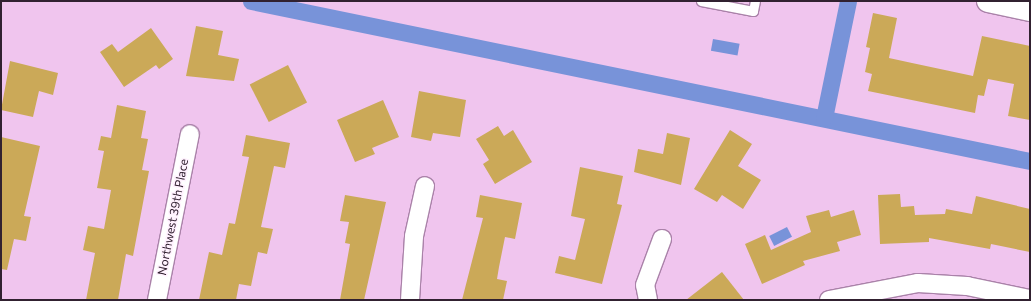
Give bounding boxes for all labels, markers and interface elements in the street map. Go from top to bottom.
street label: Northwest 39th Place [155,158,191,276]

